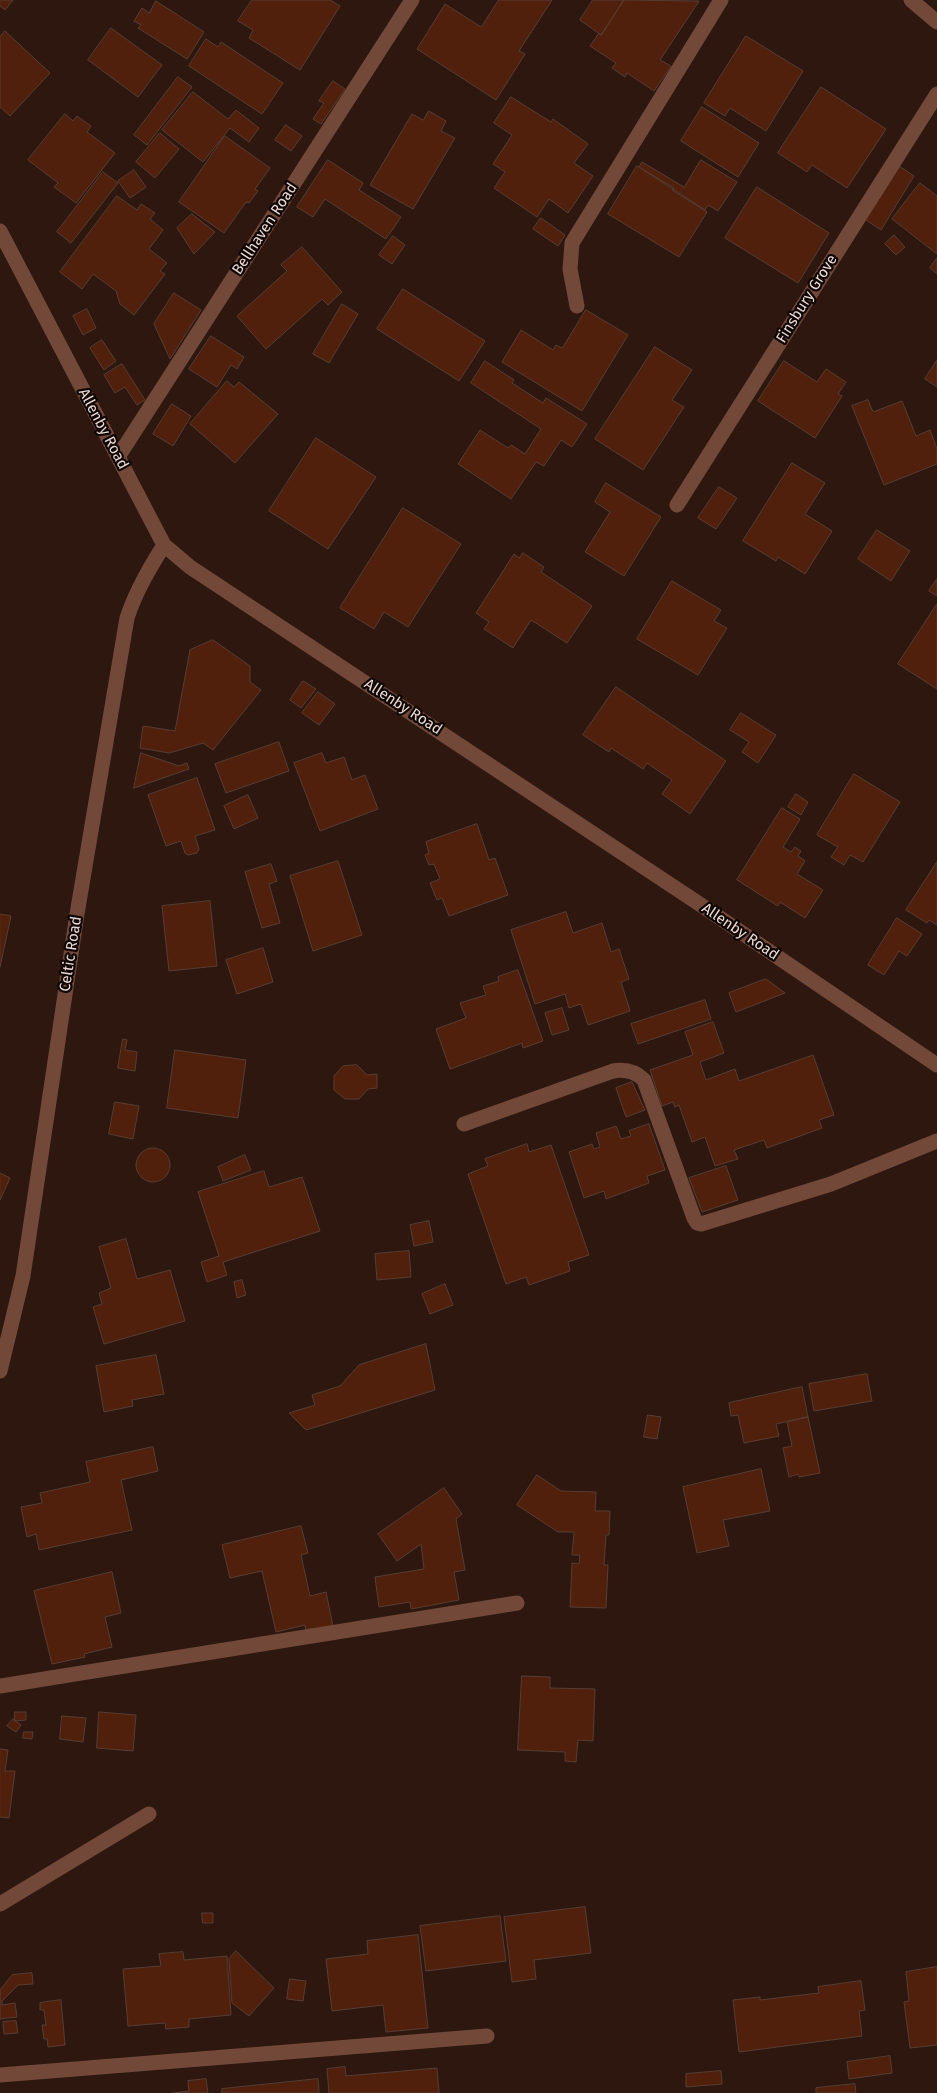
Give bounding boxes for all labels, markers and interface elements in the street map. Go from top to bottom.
street label: Bellhaven Road [229,180,301,278]
street label: Finsbury Grove [773,252,841,346]
street label: Allenby Road [74,385,132,473]
street label: Allenby Road [361,675,445,739]
street label: Allenby Road [698,900,782,964]
street label: Celtic Road [56,915,86,993]

